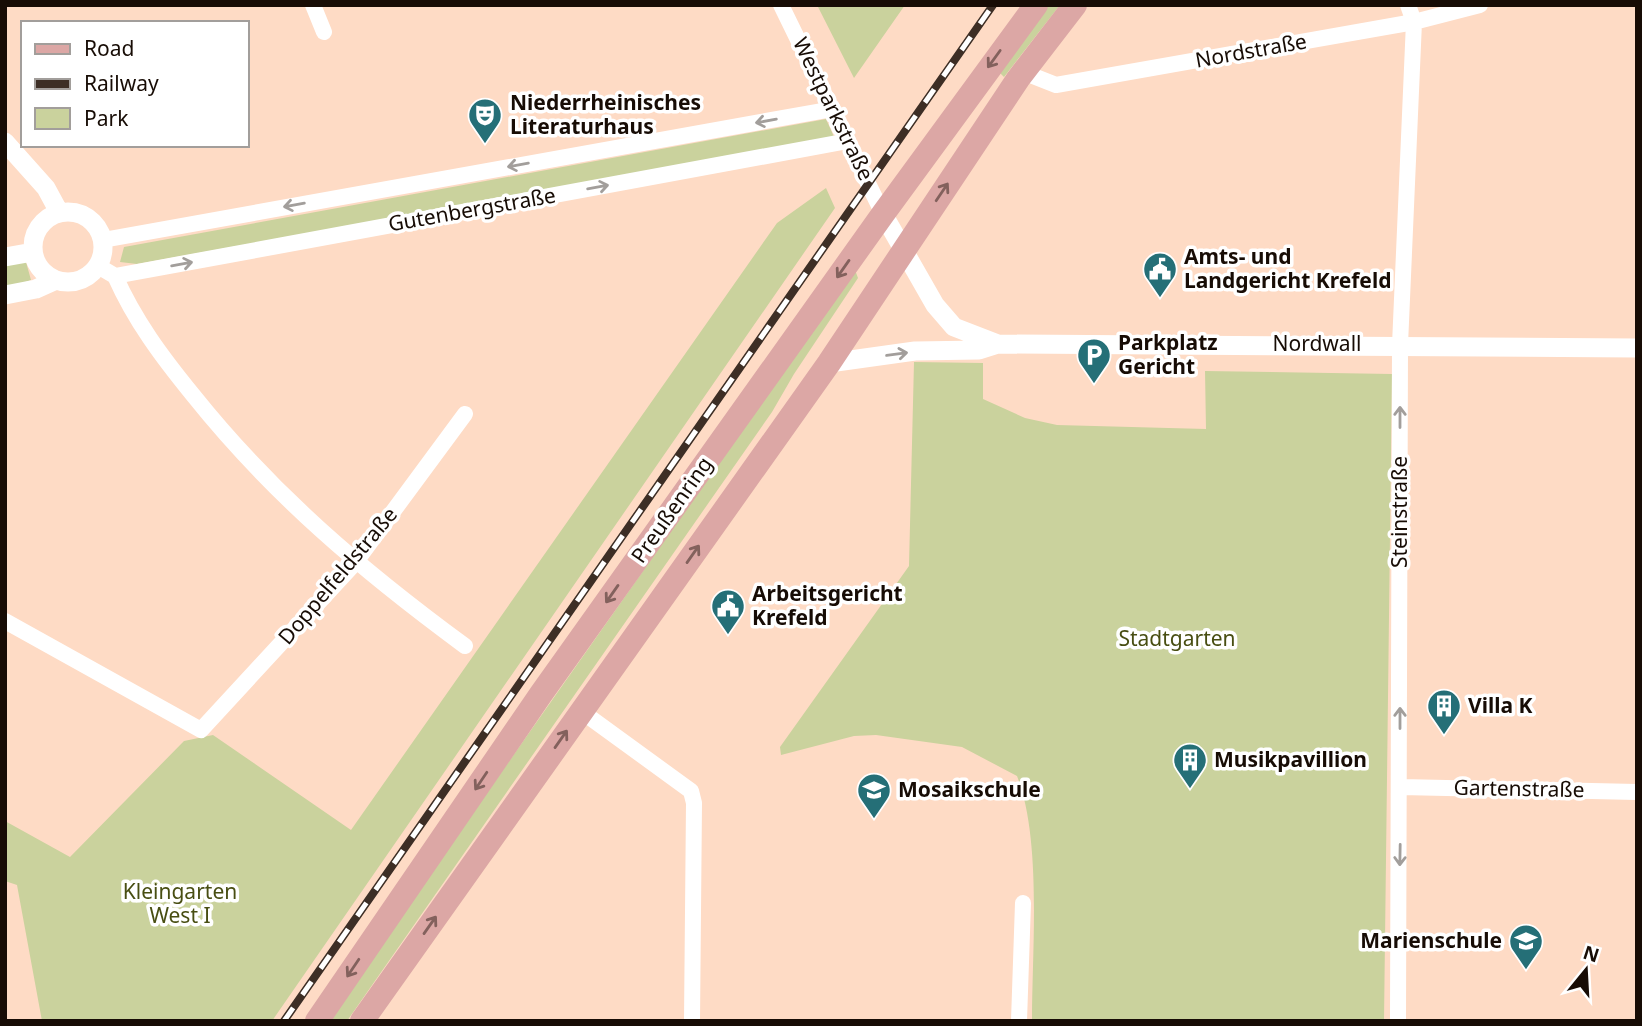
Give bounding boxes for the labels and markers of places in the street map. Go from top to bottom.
place label: Niederrheinisches Literaturhaus [510,88,701,140]
theatre icon: Niederrheinisches Literaturhaus [466,96,504,145]
place label: Amts- und Landgericht Krefeld [1184,242,1391,294]
public building icon: Amts- und Landgericht Krefeld [1141,250,1179,299]
place label: Parkplatz Gericht [1118,328,1218,380]
parking icon: Parkplatz Gericht [1075,336,1113,385]
place label: Arbeitsgericht Krefeld [752,579,903,631]
public building icon: Arbeitsgericht Krefeld [709,587,747,636]
building icon: Villa K [1425,687,1463,736]
place label: Villa K [1468,691,1532,719]
building icon: Musikpavillion [1171,741,1209,790]
place label: Musikpavillion [1214,745,1367,773]
school or university icon: Mosaikschule [855,771,893,820]
place label: Mosaikschule [898,775,1041,803]
school or university icon: Marienschule [1507,922,1545,971]
place label: Marienschule [1360,926,1502,954]

